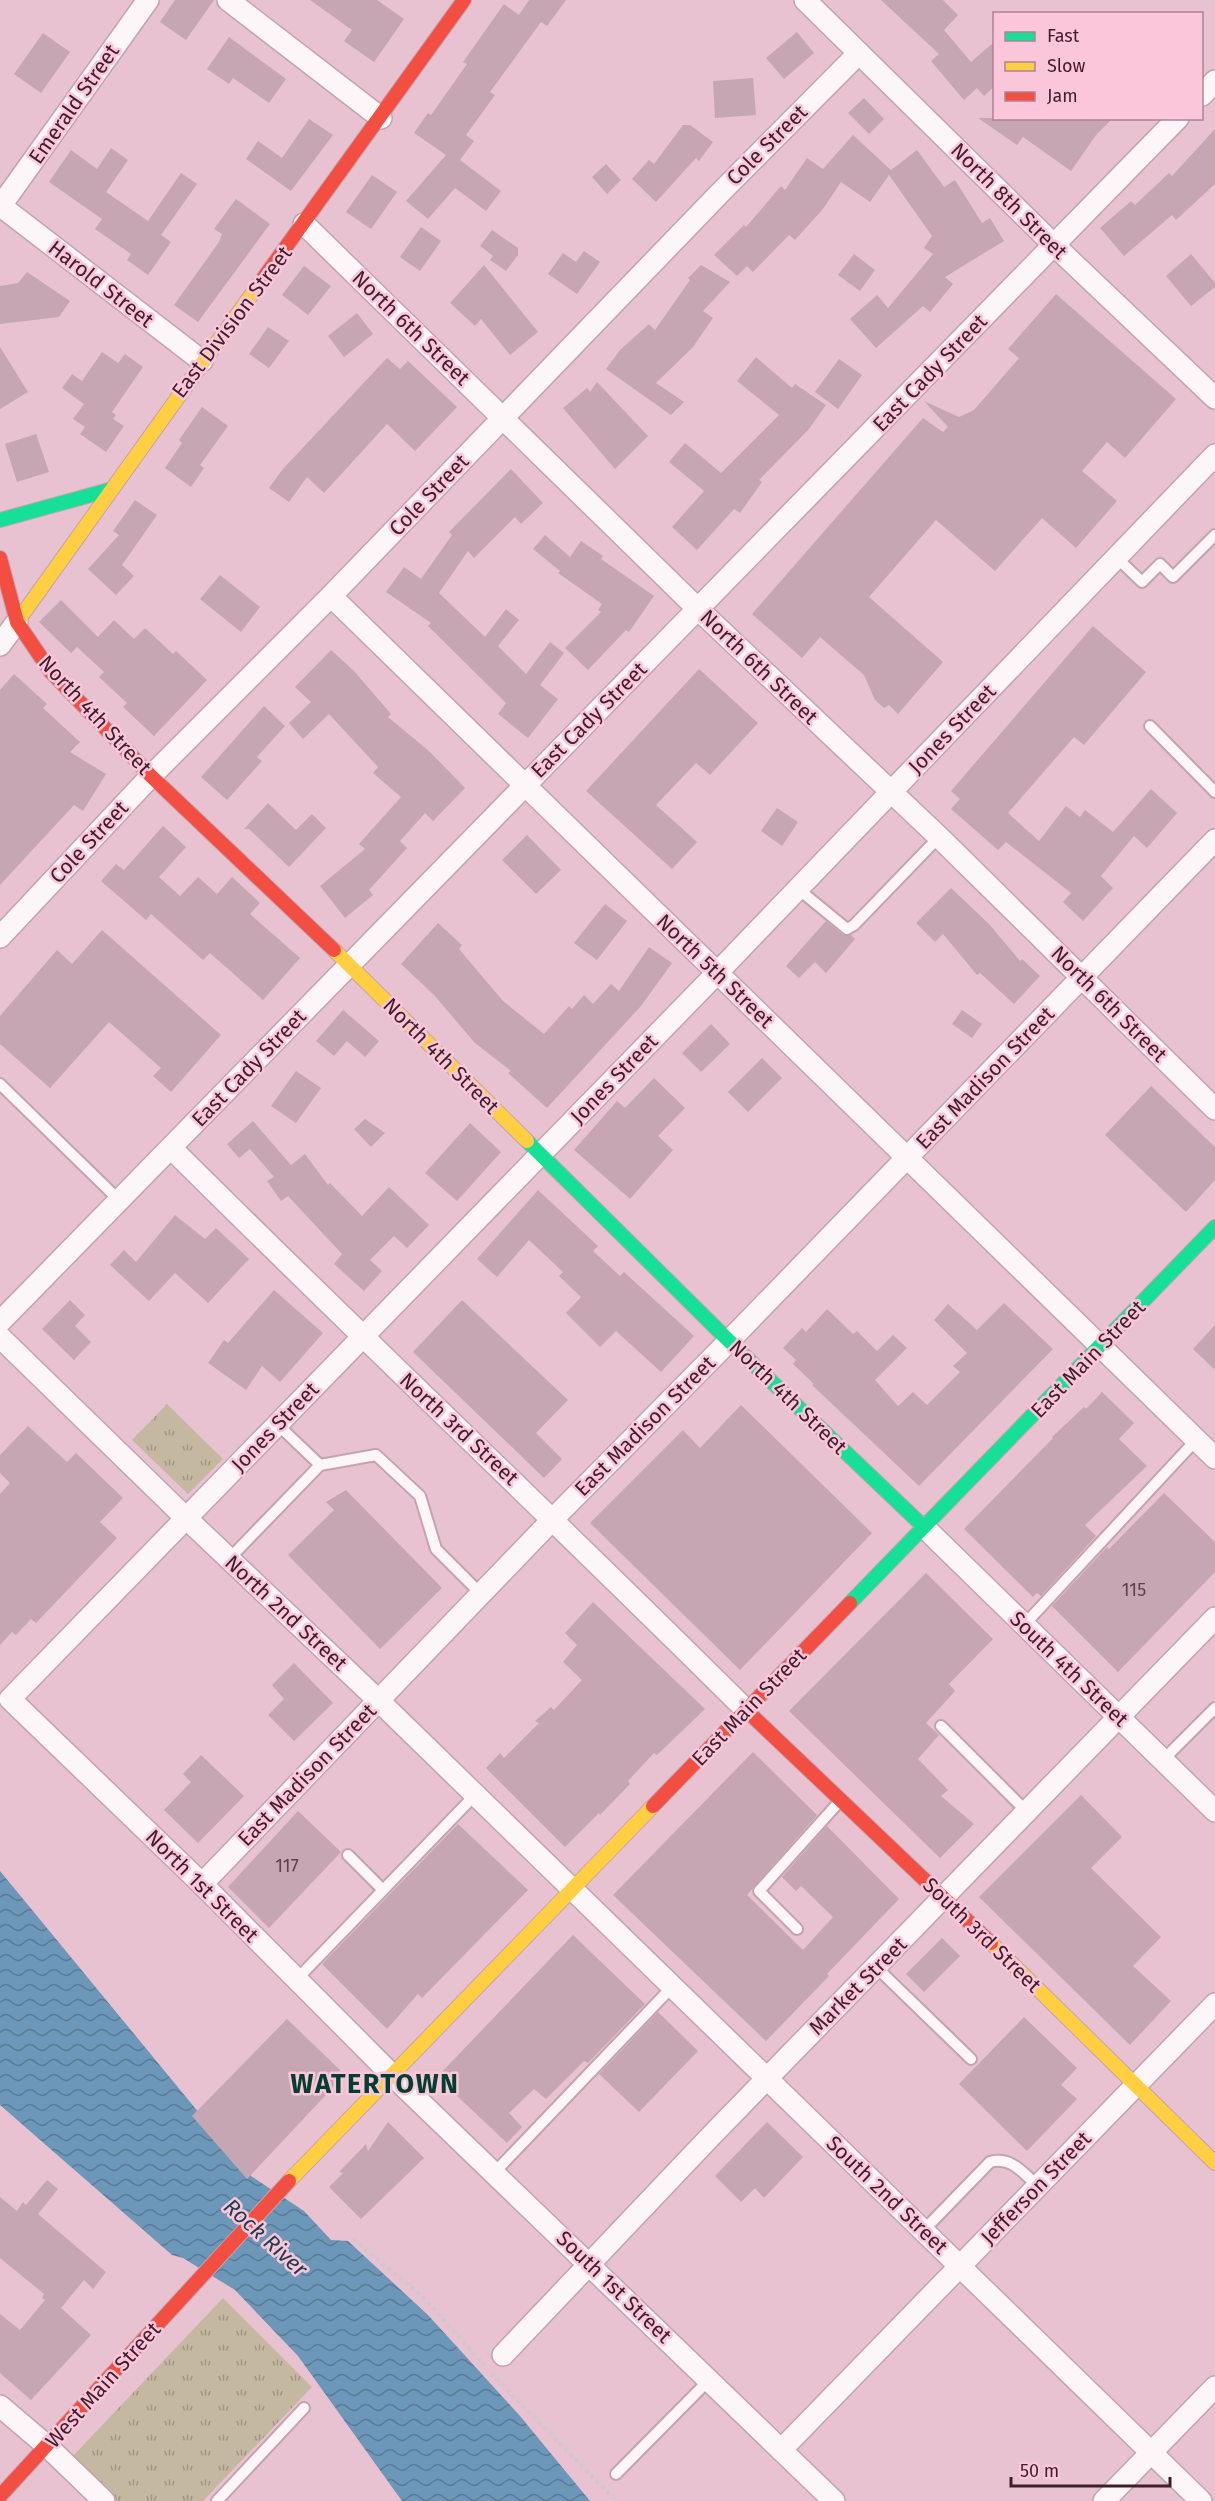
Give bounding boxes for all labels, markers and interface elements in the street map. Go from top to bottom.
legend [993,12,1203,120]
text: Fast [1047,25,1080,47]
street label: Emerald Street [23,39,125,169]
text: Slow [1047,55,1086,77]
text: Jam [1047,85,1078,107]
street label: Cole Street [721,99,813,191]
street label: North 8th Street [945,137,1073,265]
street label: Harold Street [43,235,159,333]
street label: East Division Street [166,240,298,403]
street label: North 6th Street [347,265,476,391]
street label: East Cady Street [867,308,993,437]
street label: Cole Street [384,448,475,541]
street label: North 6th Street [695,604,824,730]
street label: North 4th Street [33,650,157,780]
street label: East Cady Street [526,656,653,783]
street label: Jones Street [903,678,1002,779]
street label: Cole Street [44,795,134,889]
street label: North 5th Street [651,909,779,1034]
street label: North 6th Street [1045,940,1173,1068]
street label: North 4th Street [377,992,505,1120]
street label: East Madison Street [910,1001,1060,1155]
street label: East Cady Street [186,1003,312,1132]
street label: Jones Street [565,1028,664,1129]
street label: East Main Street [1025,1294,1151,1423]
street label: North 4th Street [724,1334,853,1460]
street label: East Madison Street [569,1350,721,1502]
street label: North 3rd Street [394,1367,524,1491]
street label: Jones Street [226,1376,325,1477]
street label: North 2nd Street [219,1550,353,1677]
house number: 115 [1122,1579,1146,1601]
street label: South 4th Street [1004,1606,1134,1732]
street label: East Main Street [686,1642,812,1771]
street label: East Madison Street [232,1698,382,1852]
street label: North 1st Street [140,1824,264,1948]
house number: 117 [275,1855,299,1877]
street label: South 3rd Street [917,1872,1047,1998]
street label: Market Street [804,1931,913,2040]
district label: WATERTOWN [291,2068,459,2100]
street label: Jefferson Street [975,2125,1097,2250]
street label: South 2nd Street [821,2130,954,2260]
water label: Rock River [218,2193,314,2282]
street label: South 1st Street [551,2225,677,2349]
street label: West Main Street [40,2317,166,2453]
scale bar [1011,2450,1170,2488]
text: 50 m [1020,2460,1059,2482]

